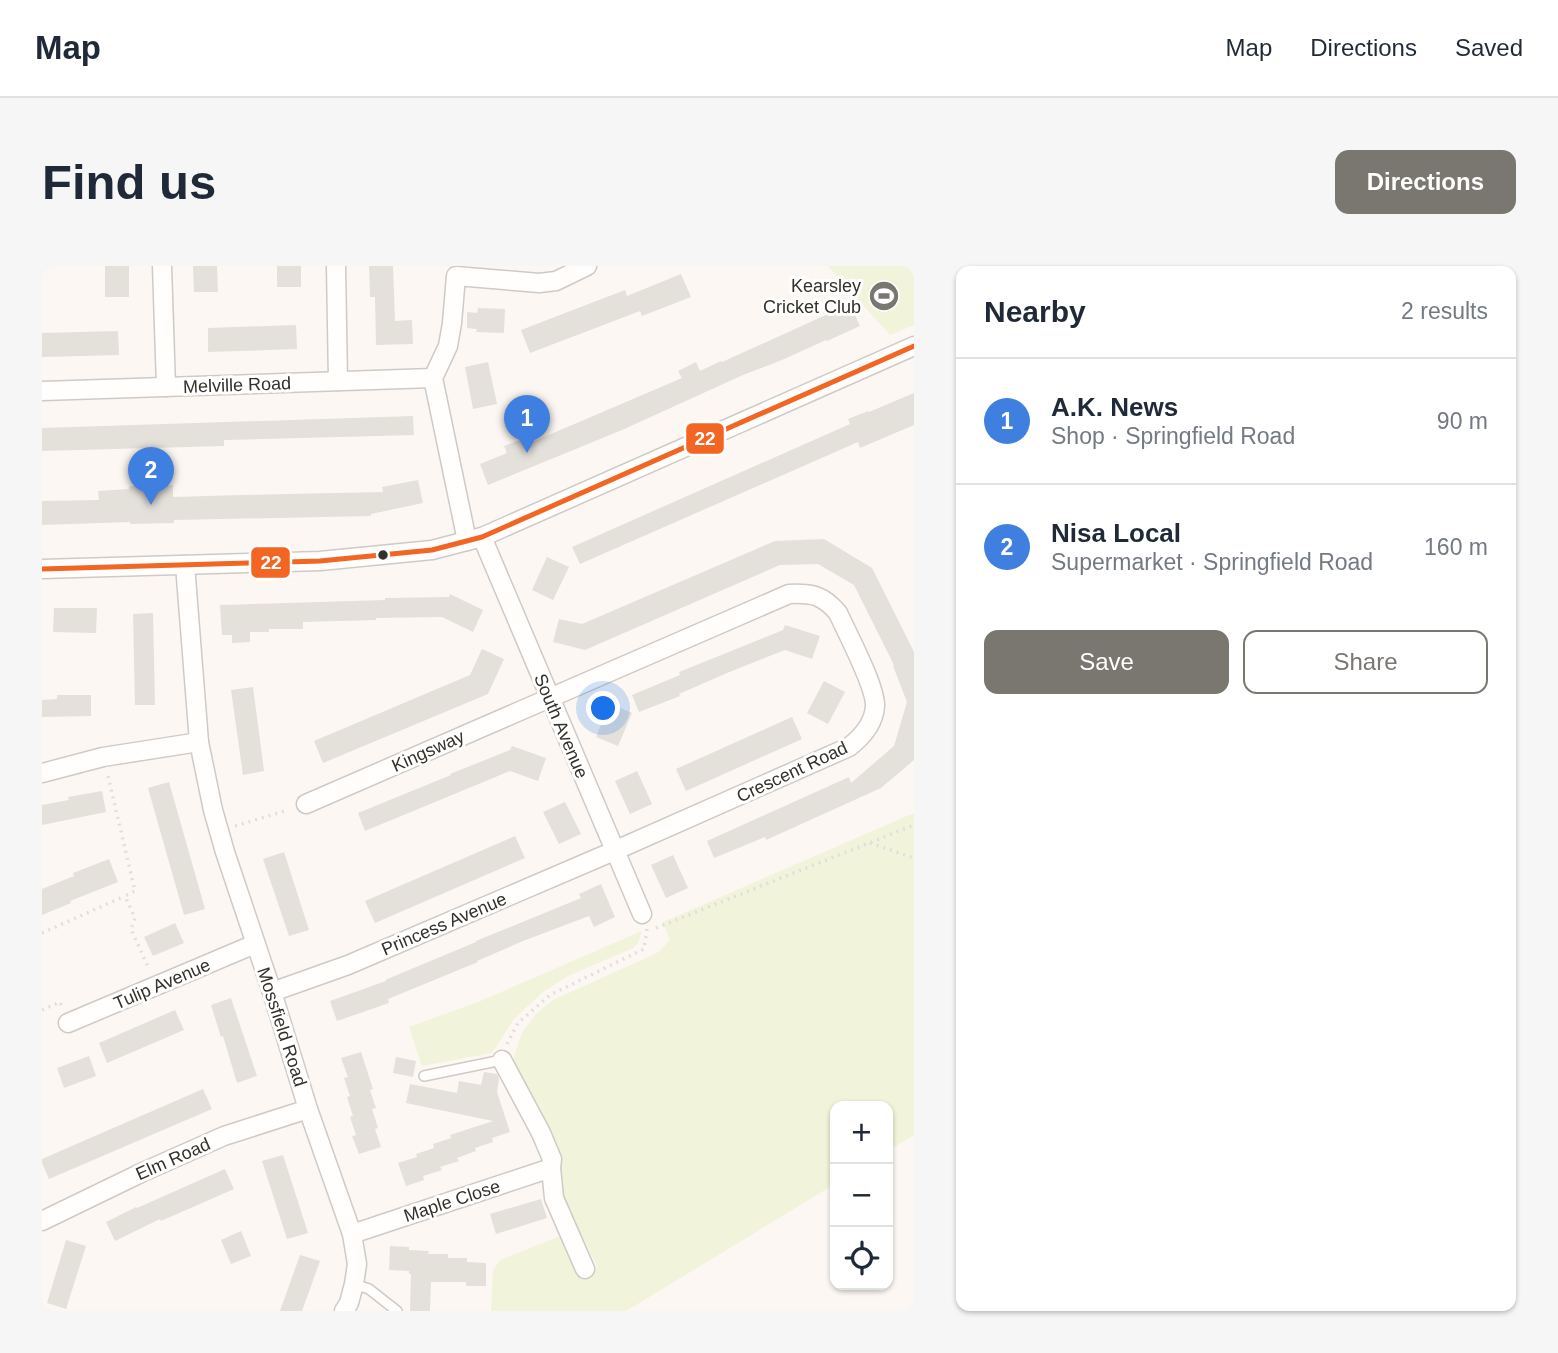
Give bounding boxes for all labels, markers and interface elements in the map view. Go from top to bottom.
text: Map [35,29,101,66]
text: Map [1226,34,1272,61]
text: Directions [1310,34,1417,61]
text: Saved [1455,34,1523,61]
button: Directions [1335,150,1516,214]
text: Find us [42,155,216,209]
place label: Kearsley Cricket Club [763,276,861,317]
sports icon: Kearsley Cricket Club [867,279,901,313]
text: Nearby [984,295,1086,328]
text: 2 results [1401,298,1488,324]
street label: Melville Road [183,373,291,397]
text: A.K. News [1051,392,1178,422]
pin: 1 [504,395,550,453]
text: 1 [1001,408,1013,434]
text: 90 m [1437,408,1488,434]
line badge: 22 [685,422,725,455]
text: Shop · Springfield Road [1051,423,1295,449]
text: 22 [694,428,716,449]
pin: 2 [128,447,174,505]
text: Nisa Local [1051,518,1181,548]
text: 2 [1001,534,1013,560]
text: 160 m [1424,534,1488,560]
line badge: 22 [250,546,291,579]
unlabelled marker [376,548,390,562]
text: Supermarket · Springfield Road [1051,549,1373,575]
text: 22 [260,552,282,573]
button: Save [984,630,1229,694]
button: Share [1243,630,1488,694]
street label: South Avenue [530,671,592,781]
your location [586,691,620,725]
street label: Kingsway [389,726,467,776]
street label: Crescent Road [733,738,851,806]
street label: Princess Avenue [379,889,509,959]
street label: Tulip Avenue [111,955,213,1013]
street label: Mossfield Road [253,965,311,1089]
map controls [830,1101,893,1290]
button: + [830,1101,893,1164]
street label: Elm Road [133,1134,213,1184]
button: − [830,1164,893,1227]
street label: Maple Close [401,1176,503,1226]
button: locate [830,1227,893,1290]

